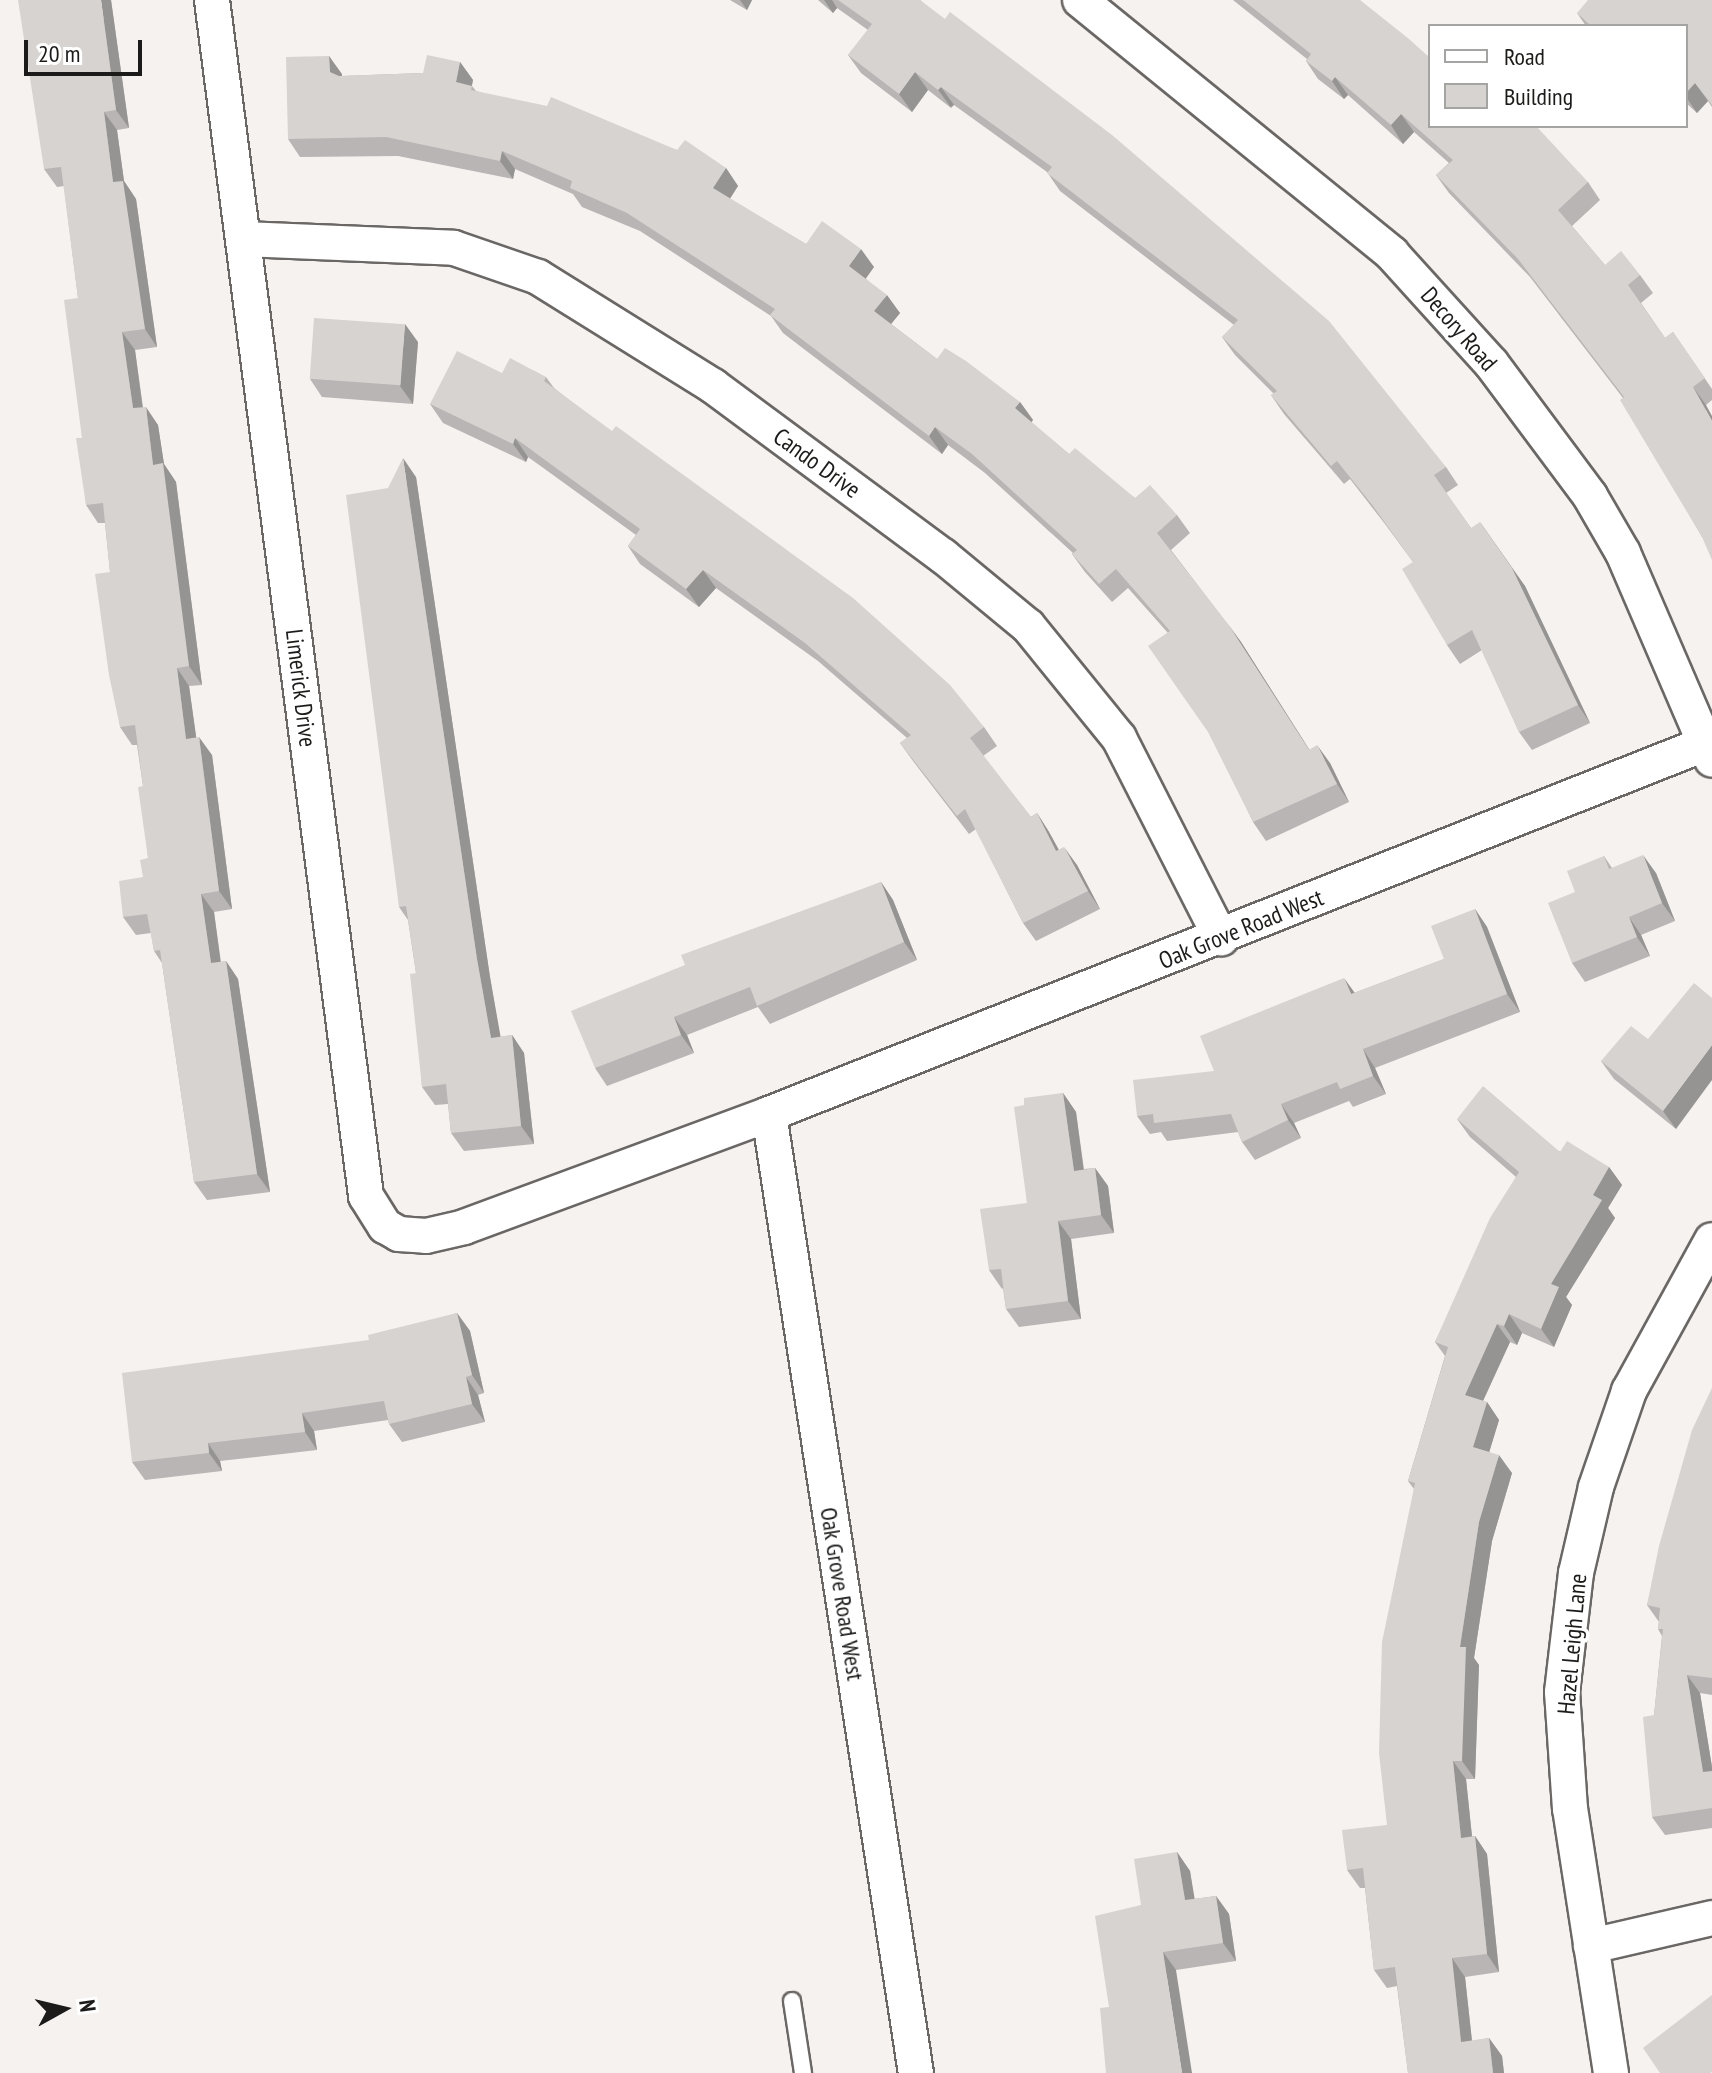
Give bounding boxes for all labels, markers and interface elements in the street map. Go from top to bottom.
scale bar [28,24,146,74]
legend [1428,24,1688,128]
text: 20 m [38,38,80,69]
text: Road [1504,41,1545,72]
text: Building [1504,81,1573,112]
street label: Decory Road [1415,281,1503,377]
street label: Cando Drive [768,422,866,504]
street label: Limerick Drive [279,627,323,749]
street label: Oak Grove Road West [1154,883,1328,975]
street label: Oak Grove Road West [814,1505,870,1683]
street label: Hazel Leigh Lane [1552,1572,1592,1716]
north arrow [24,1969,104,2049]
text: N [73,1998,102,2013]

